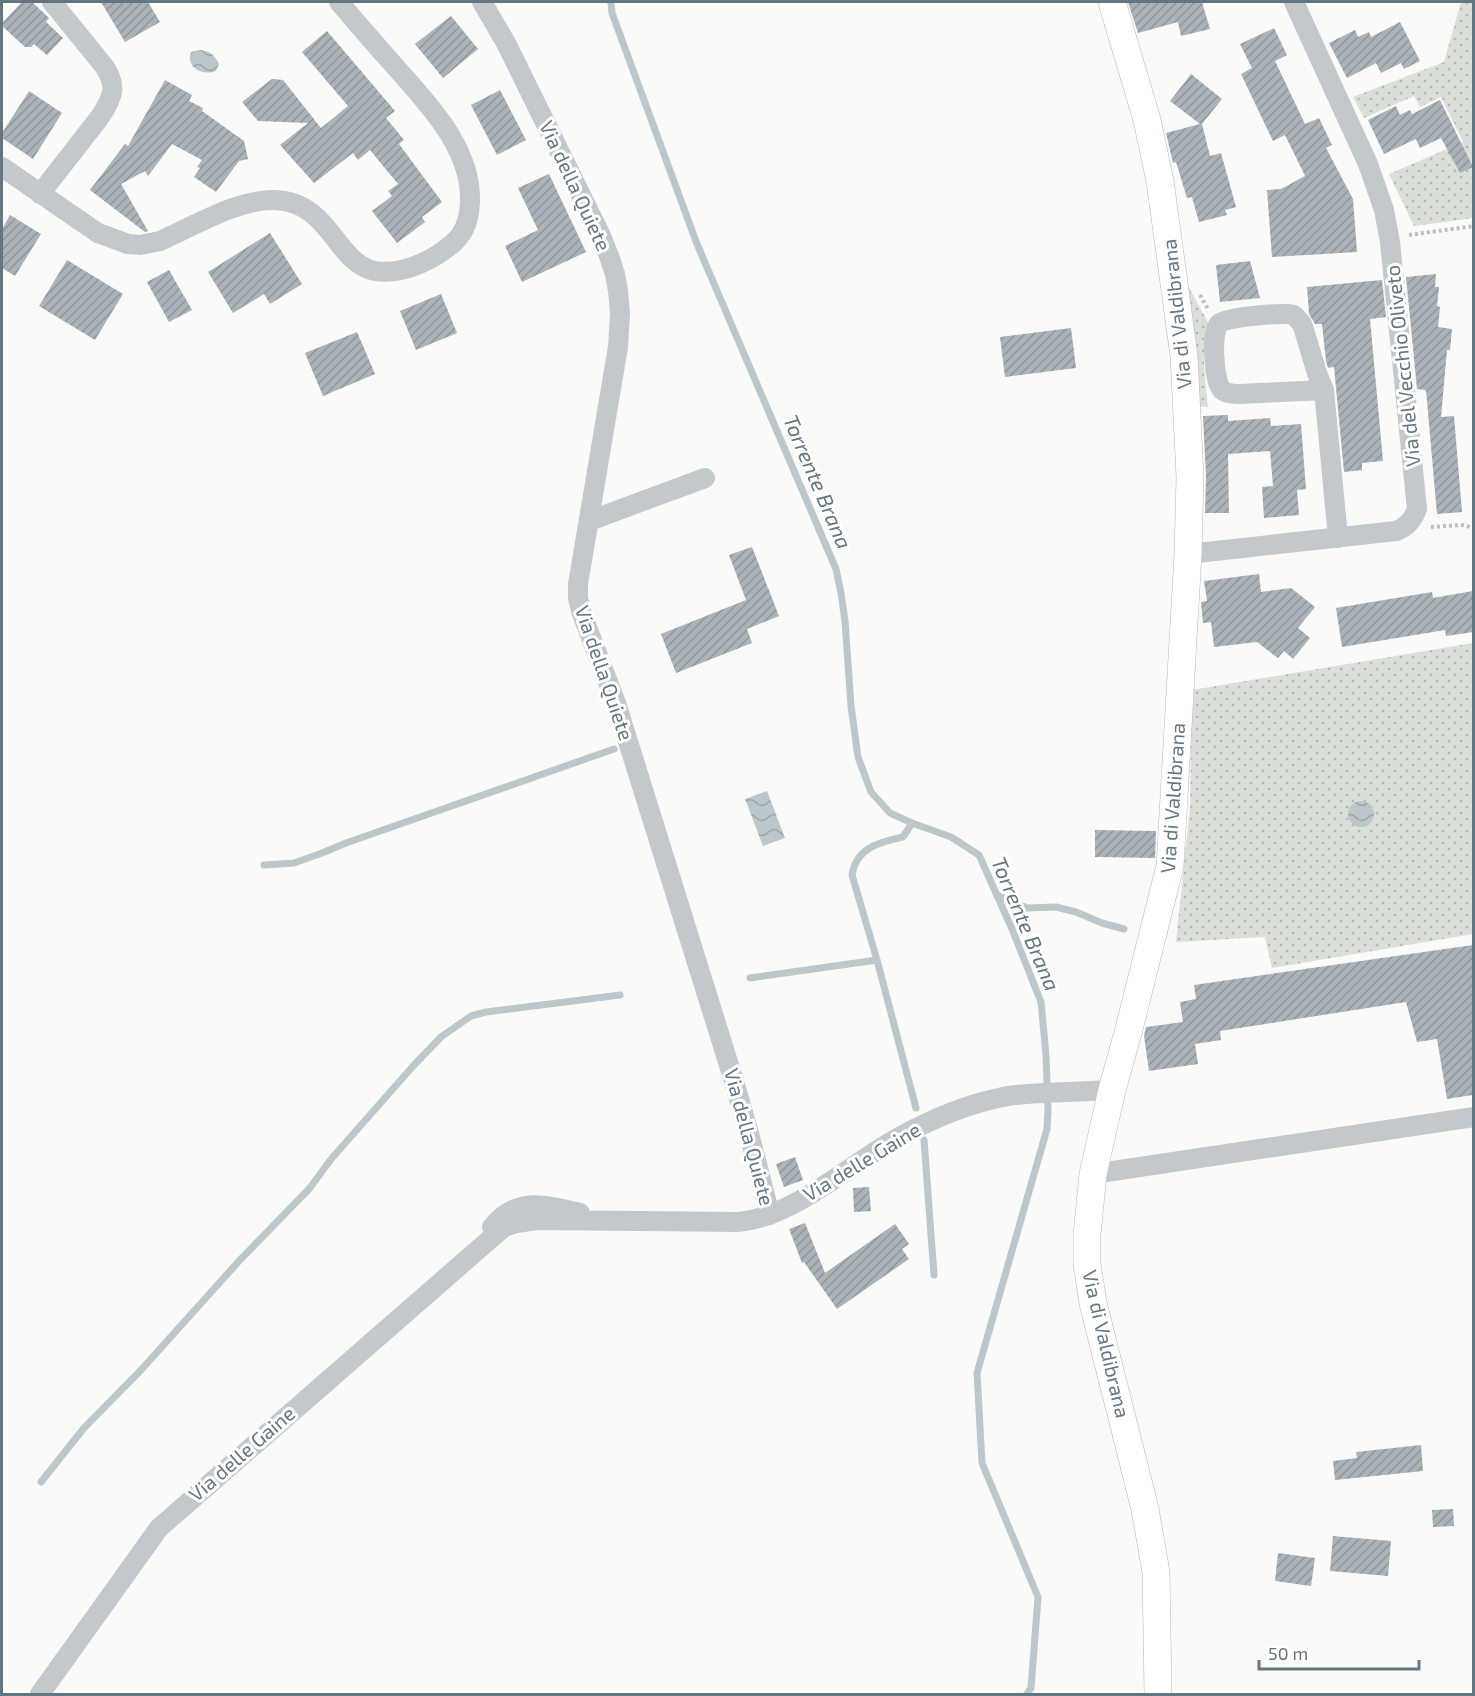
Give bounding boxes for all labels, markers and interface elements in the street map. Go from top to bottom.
street label: Via della Quiete [535,117,617,255]
street label: Via di Valdibrana [1156,238,1196,390]
street label: Via del Vecchio Oliveto [1379,264,1425,468]
water label: Torrente Brana [779,411,858,552]
street label: Via della Quiete [571,602,639,743]
street label: Via di Valdibrana [1155,722,1189,874]
water label: Torrente Brana [987,853,1066,994]
street label: Via della Quiete [720,1066,780,1208]
street label: Via delle Gaine [798,1117,925,1206]
street label: Via di Valdibrana [1078,1268,1136,1420]
street label: Via delle Gaine [183,1401,299,1506]
scale bar [1259,1633,1420,1671]
text: 50 m [1268,1642,1308,1664]

